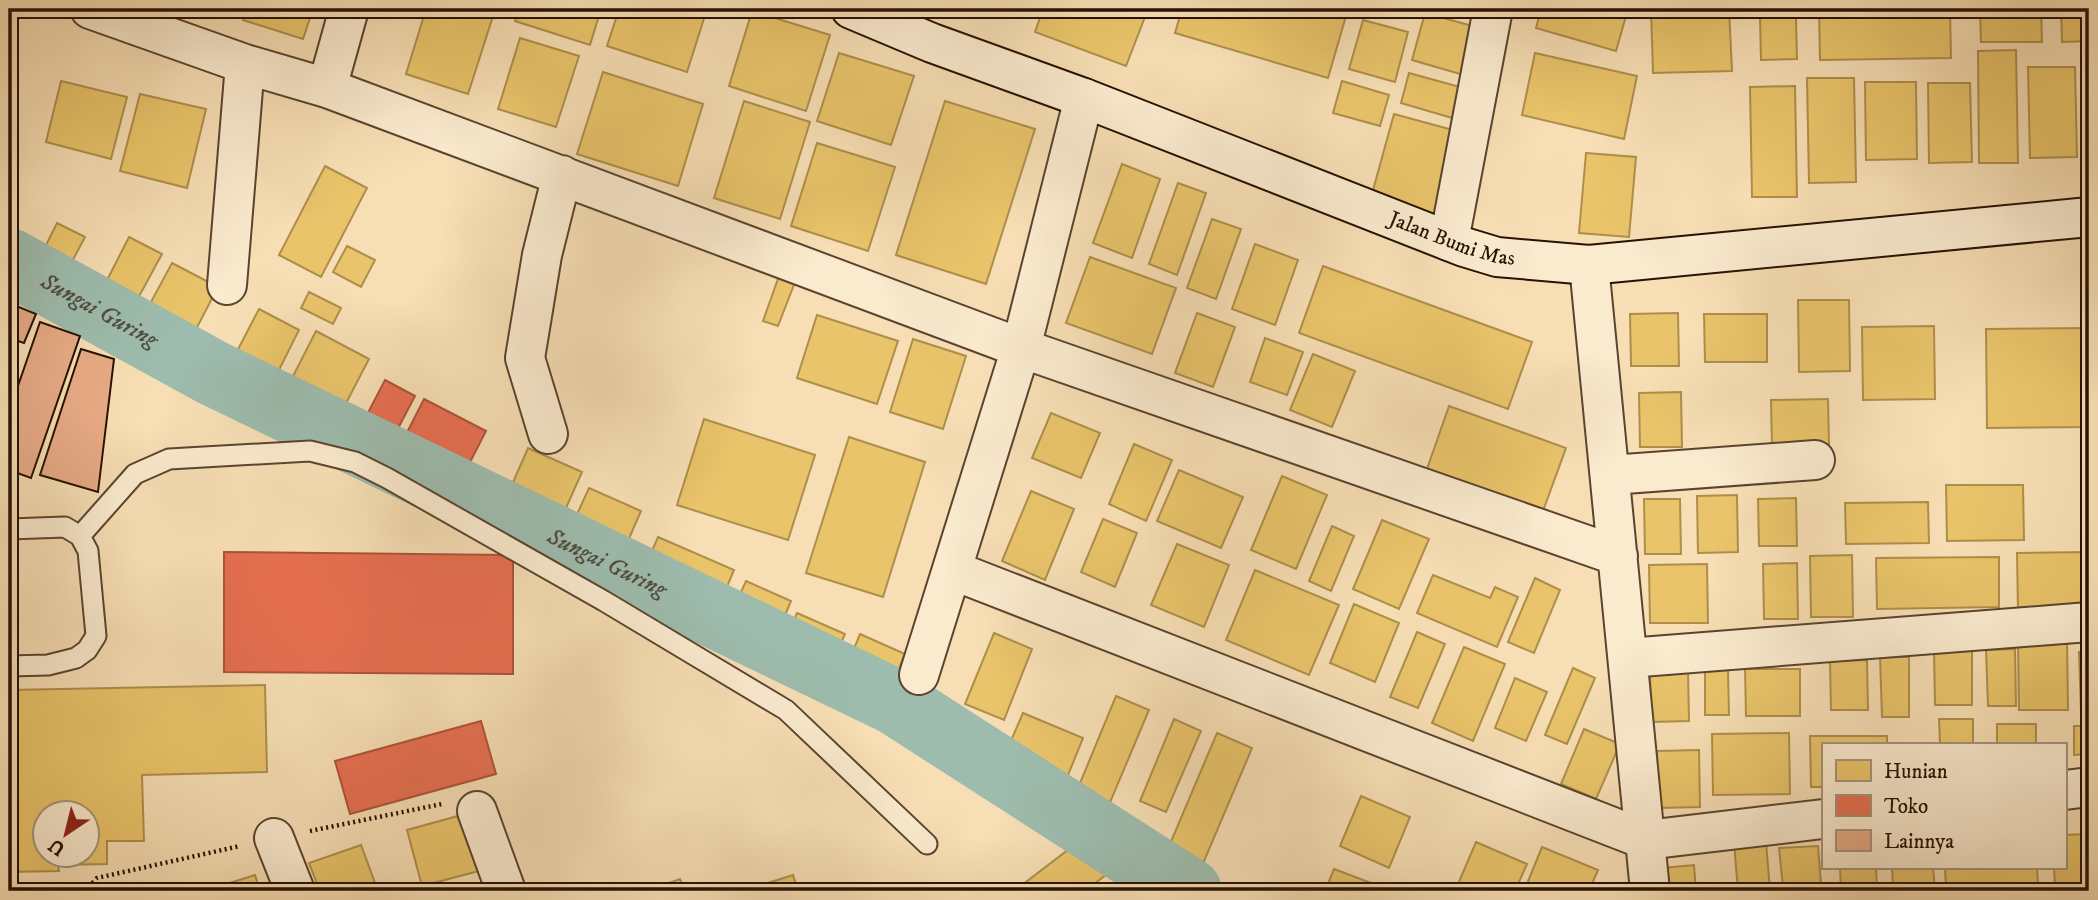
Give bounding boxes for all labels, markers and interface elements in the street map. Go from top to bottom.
street label: Jalan Bumi Mas [1383,205,1516,271]
water label: Sungai Guring [35,266,164,355]
water label: Sungai Guring [542,521,673,605]
legend [1822,743,2066,869]
text: Hunian [1884,759,1948,785]
text: Toko [1884,794,1928,820]
north arrow [32,799,102,869]
text: Lainnya [1884,829,1954,855]
text: U [44,833,70,860]

